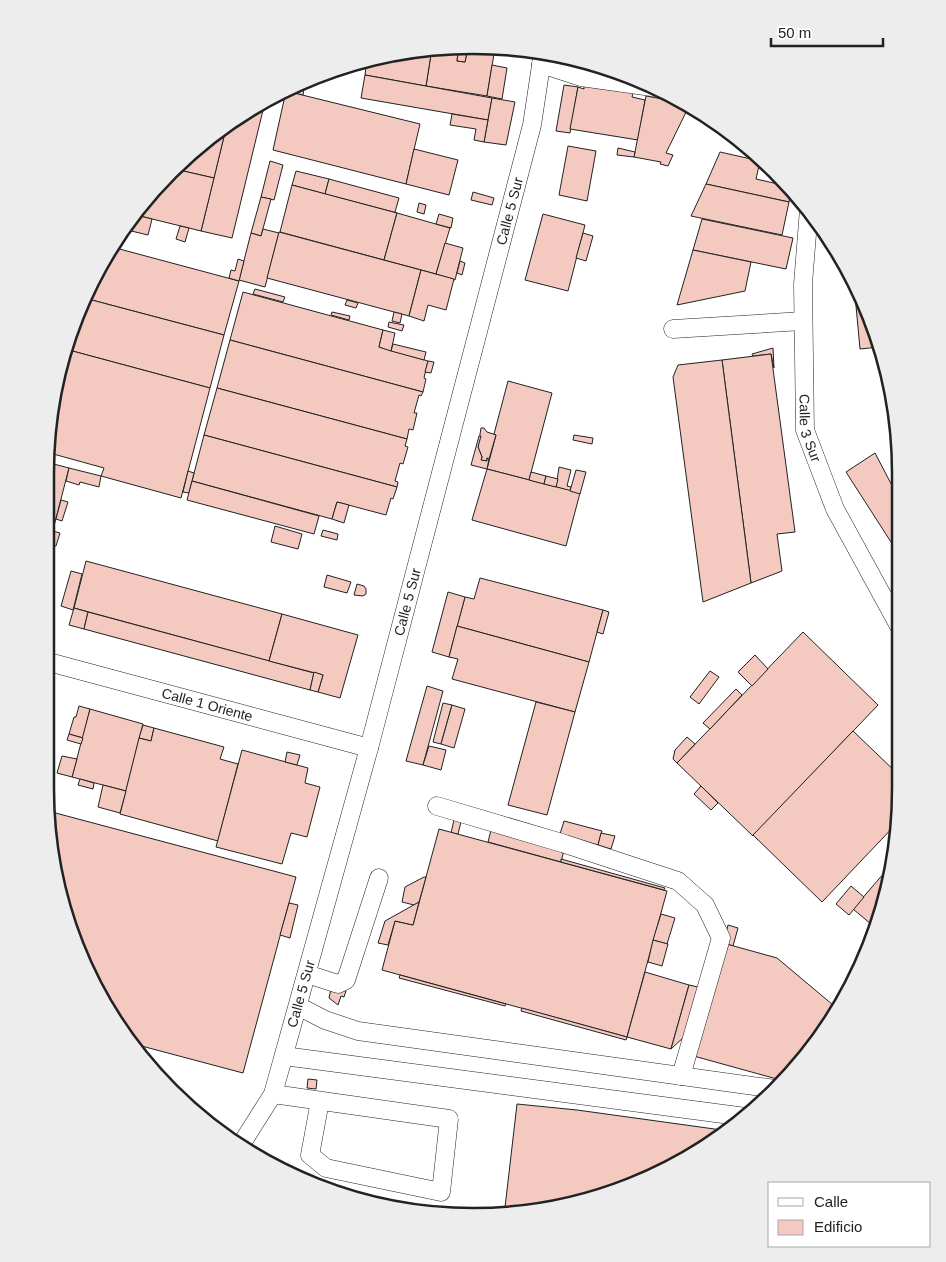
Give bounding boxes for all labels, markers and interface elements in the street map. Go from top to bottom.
scale bar [771,15,884,47]
text: 50 m [778,24,811,41]
street label: Calle 5 Sur [493,175,526,247]
street label: Calle 3 Sur [797,394,824,464]
street label: Calle 5 Sur [391,566,424,638]
street label: Calle 1 Oriente [160,685,255,724]
street label: Calle 5 Sur [284,958,318,1029]
legend [768,1182,931,1247]
text: Calle [814,1193,848,1210]
text: Edificio [814,1218,862,1235]

